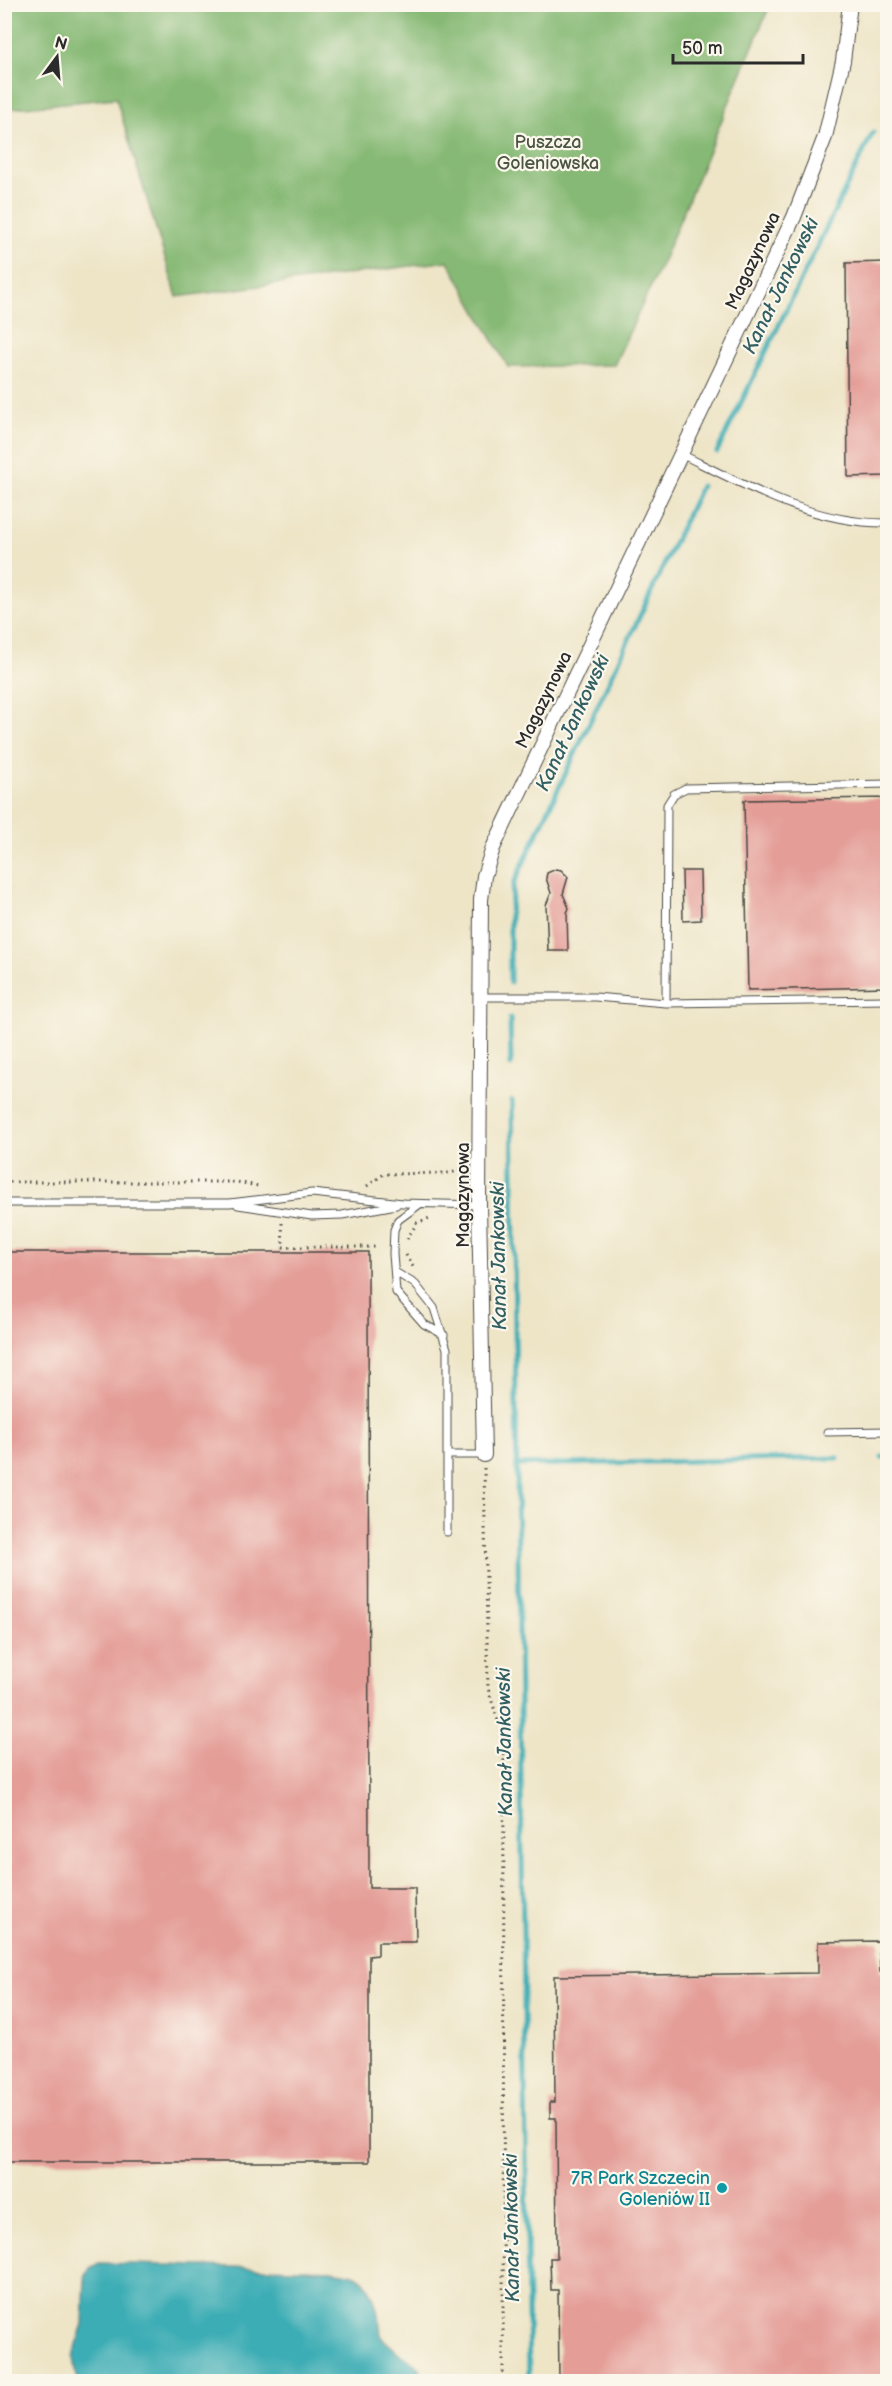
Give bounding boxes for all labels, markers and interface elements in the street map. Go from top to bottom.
north arrow [27,27,87,87]
scale bar [673,27,804,65]
text: N [52,33,69,55]
text: 50 m [682,38,723,59]
park label: Puszcza Goleniowska [497,132,599,174]
street label: Magazynowa [721,209,785,313]
water label: Kanał Jankowski [738,213,825,358]
street label: Magazynowa [511,648,577,752]
water label: Kanał Jankowski [531,649,616,795]
street label: Magazynowa [453,1142,474,1248]
water label: Kanał Jankowski [486,1180,512,1331]
water label: Kanał Jankowski [492,1666,518,1817]
water label: Kanał Jankowski [499,2152,525,2303]
place label: 7R Park Szczecin Goleniów II [571,2168,710,2210]
marker: 7R Park Szczecin Goleniów II [715,2181,729,2195]

